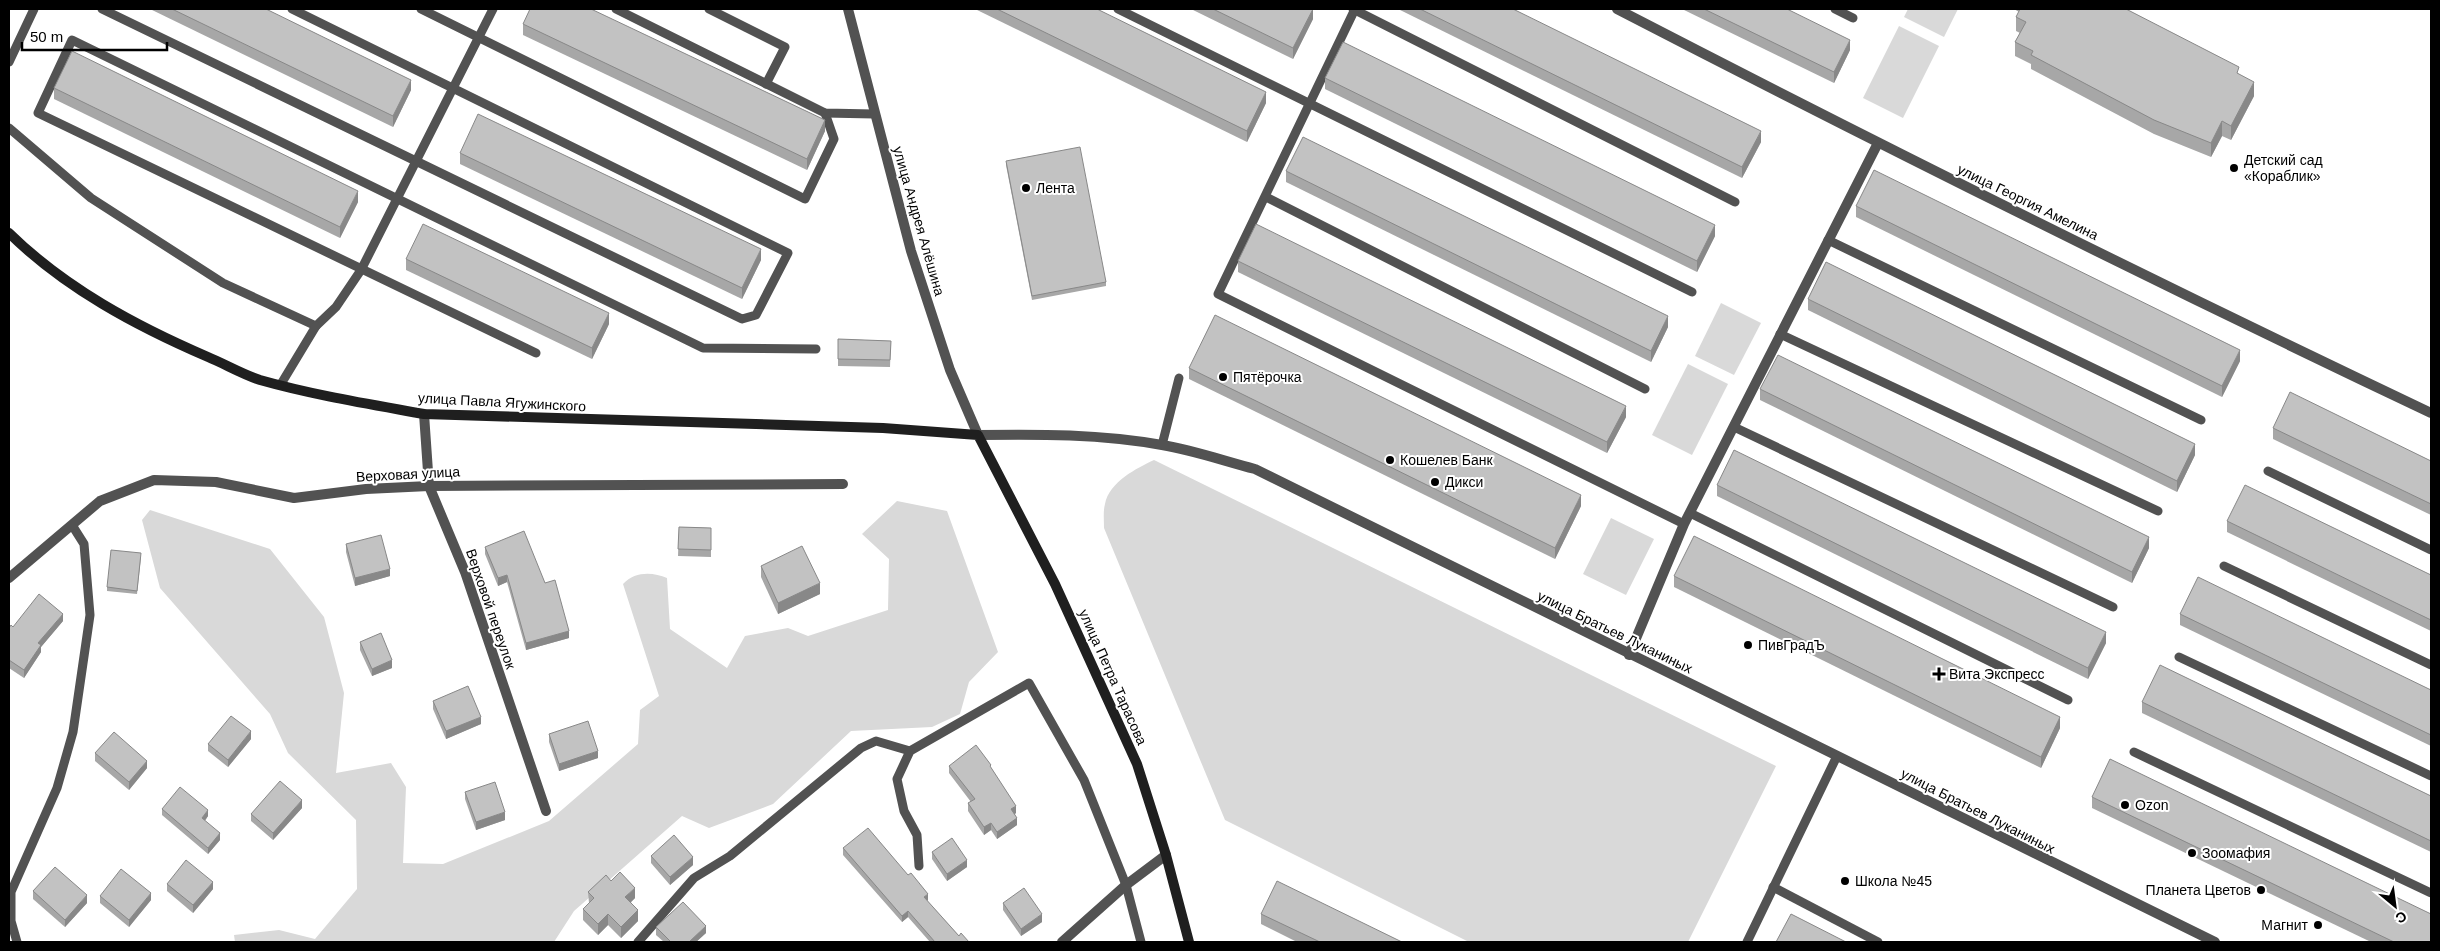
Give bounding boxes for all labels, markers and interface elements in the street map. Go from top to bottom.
scale bar [22,20,168,52]
text: 50 m [30,28,63,45]
street label: улица Андрея Алёшина [890,145,948,298]
place label: Детский сад «Кораблик» [2244,152,2323,184]
street label: улица Георгия Амелина [1955,161,2101,243]
marker: Детский сад «Кораблик» [2228,162,2240,174]
place label: Лента [1036,180,1075,196]
marker: Лента [1020,182,1032,194]
place label: Пятёрочка [1233,369,1302,385]
marker: Пятёрочка [1217,371,1229,383]
street label: улица Павла Ягужинского [418,390,587,414]
place label: Кошелев Банк [1400,452,1493,468]
marker: Кошелев Банк [1384,454,1396,466]
street label: Верховая улица [355,463,461,485]
place label: Дикси [1445,474,1483,490]
marker: Дикси [1429,476,1441,488]
street label: Верховой переулок [463,547,519,672]
street label: улица Братьев Луканиных [1535,587,1695,677]
street label: улица Петра Тарасова [1076,607,1150,748]
place label: ПивГрадЪ [1758,637,1825,653]
marker: ПивГрадЪ [1742,639,1754,651]
place label: Вита Экспресс [1949,666,2045,682]
marker: Вита Экспресс [1933,668,1945,680]
street label: улица Братьев Луканиных [1898,765,2058,857]
place label: Ozon [2135,797,2168,813]
marker: Ozon [2119,799,2131,811]
place label: Зоомафия [2202,845,2270,861]
marker: Зоомафия [2186,847,2198,859]
place label: Школа №45 [1855,873,1932,889]
marker: Школа №45 [1839,875,1851,887]
north arrow [2370,881,2420,931]
place label: Планета Цветов [2146,882,2251,898]
marker: Планета Цветов [2255,884,2267,896]
text: С [2393,908,2410,927]
place label: Магнит [2261,917,2309,933]
marker: Магнит [2312,919,2324,931]

